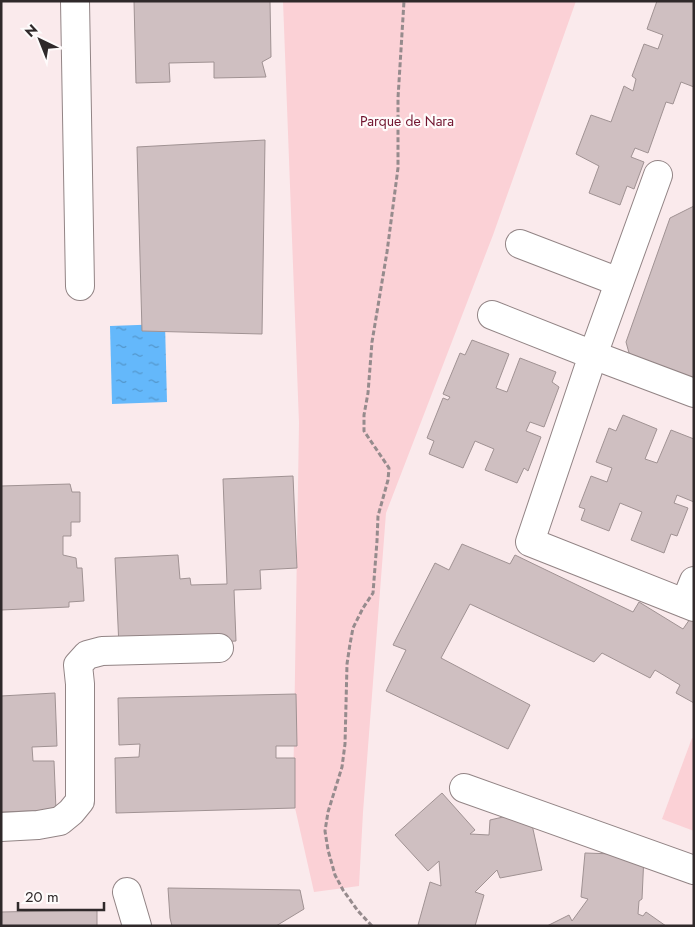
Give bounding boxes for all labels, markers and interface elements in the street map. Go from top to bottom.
north arrow [15,15,65,65]
text: N [20,19,42,42]
park label: Parque de Nara [360,111,454,131]
scale bar [18,880,104,912]
text: 20 m [25,886,59,908]

